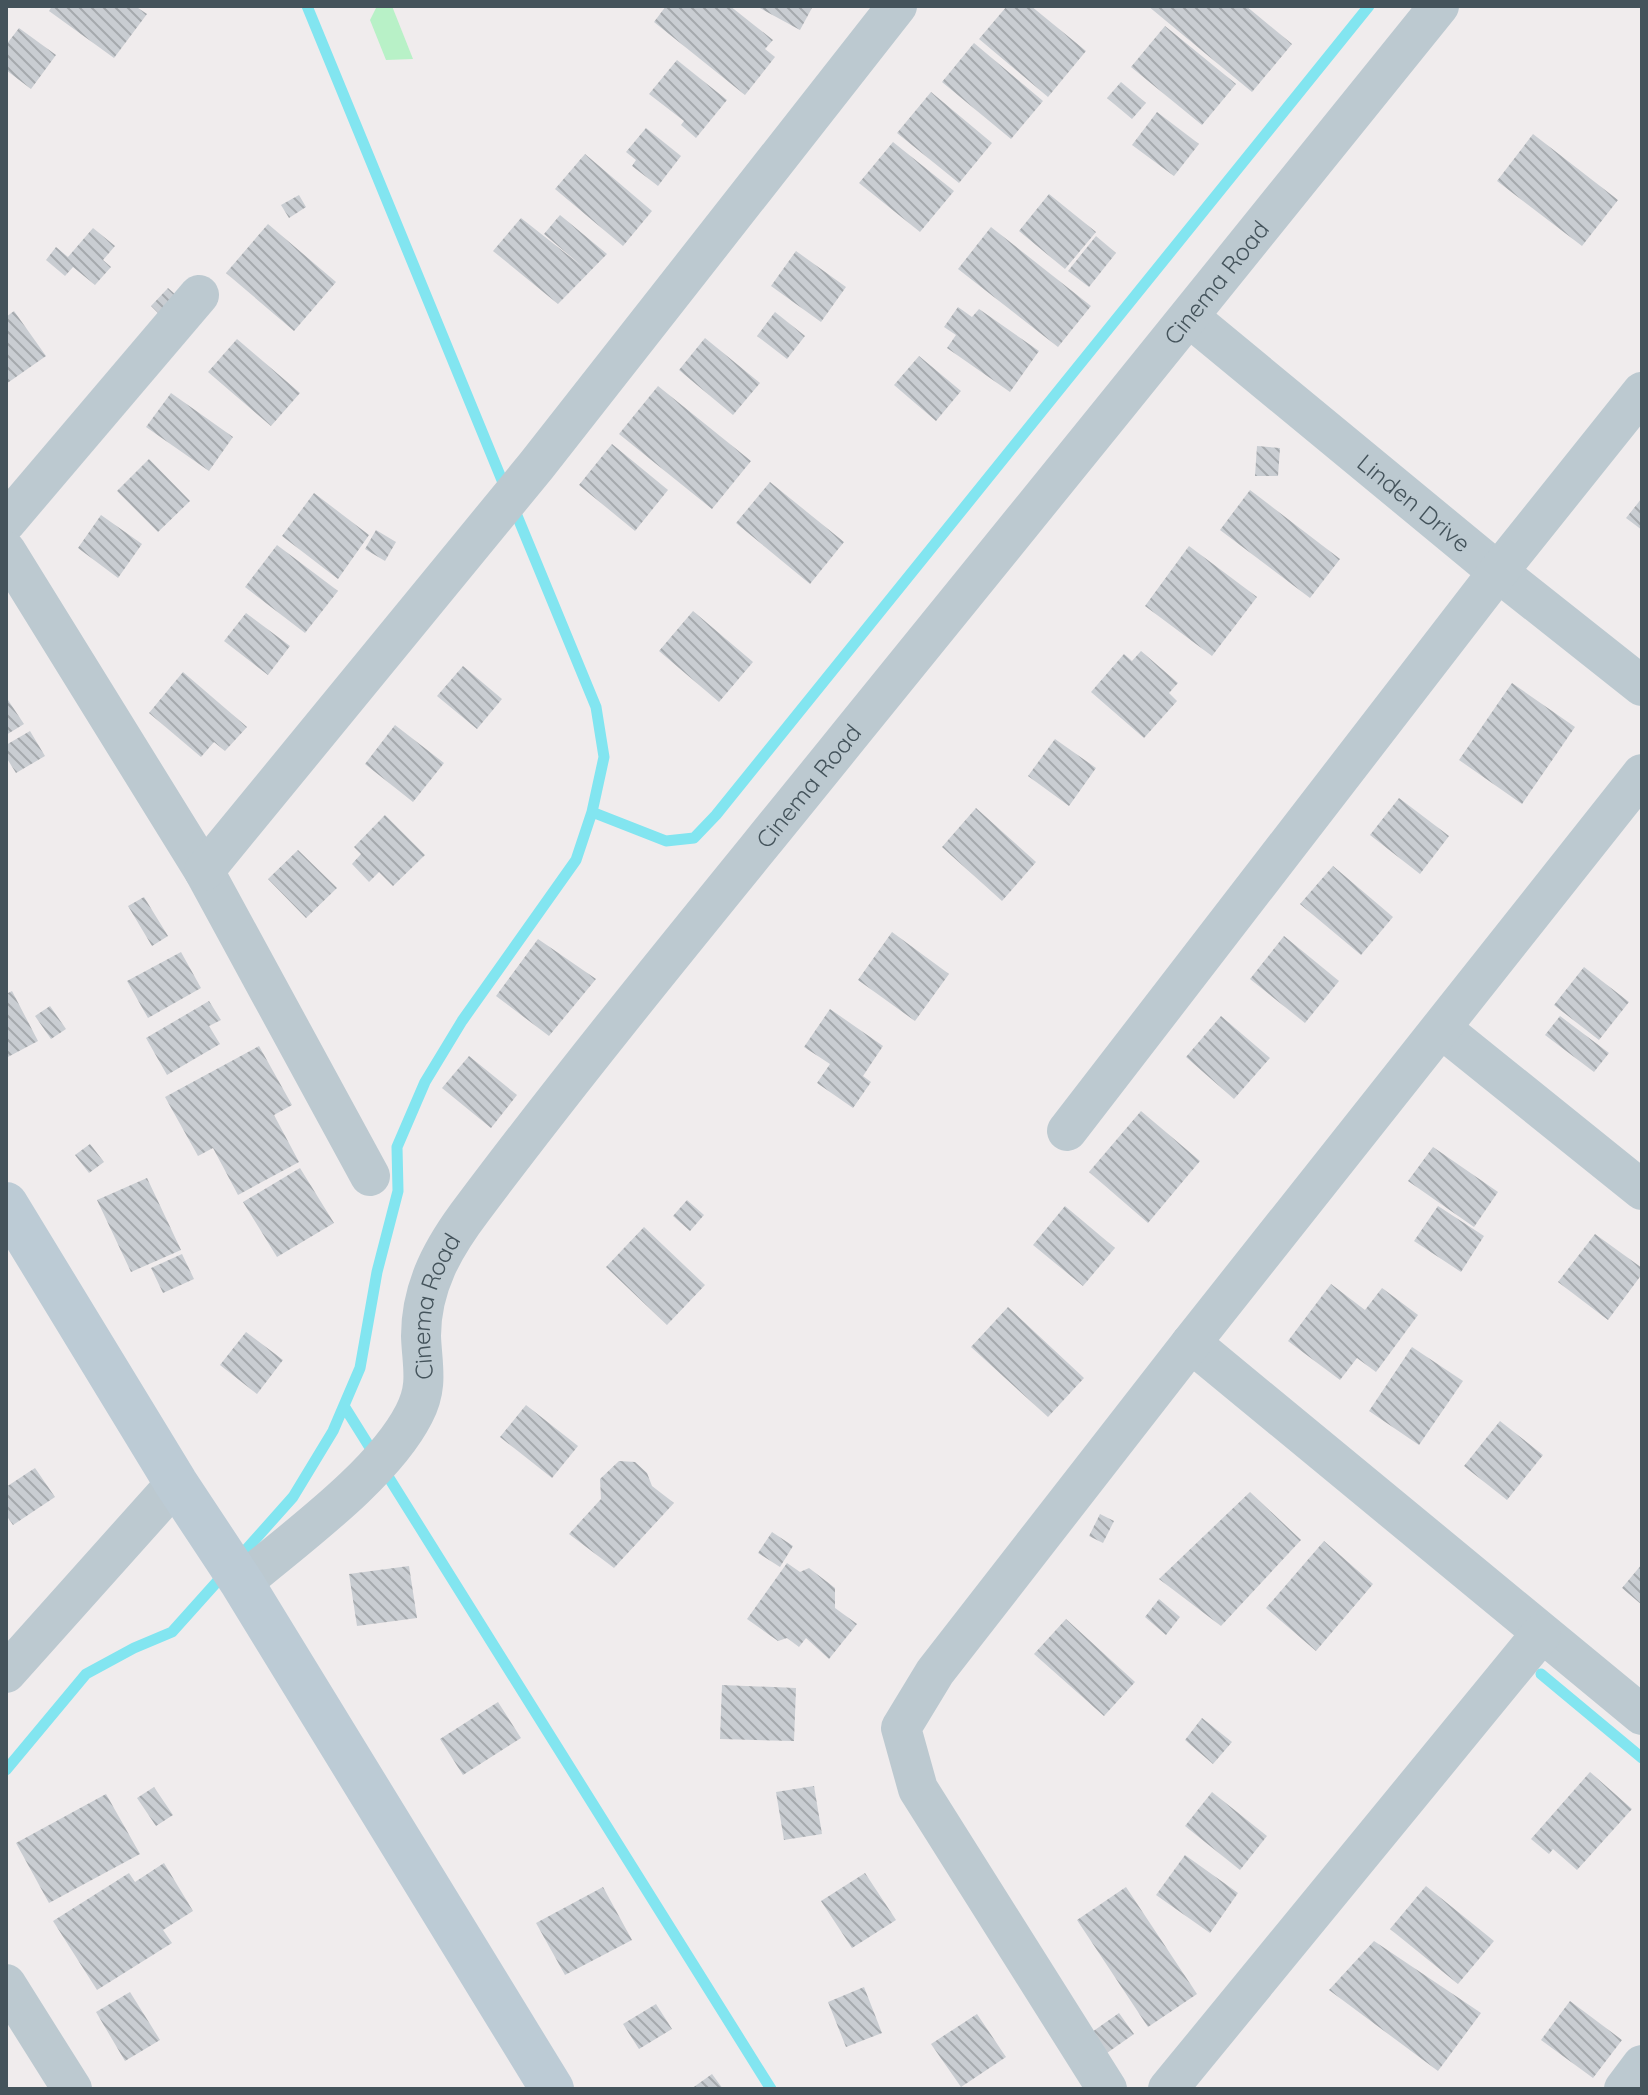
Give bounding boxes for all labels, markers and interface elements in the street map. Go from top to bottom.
street label: Cinema Road [1157,214,1275,351]
street label: Linden Drive [1351,447,1477,558]
street label: Cinema Road [749,718,867,854]
street label: Cinema Road [406,1228,466,1380]

